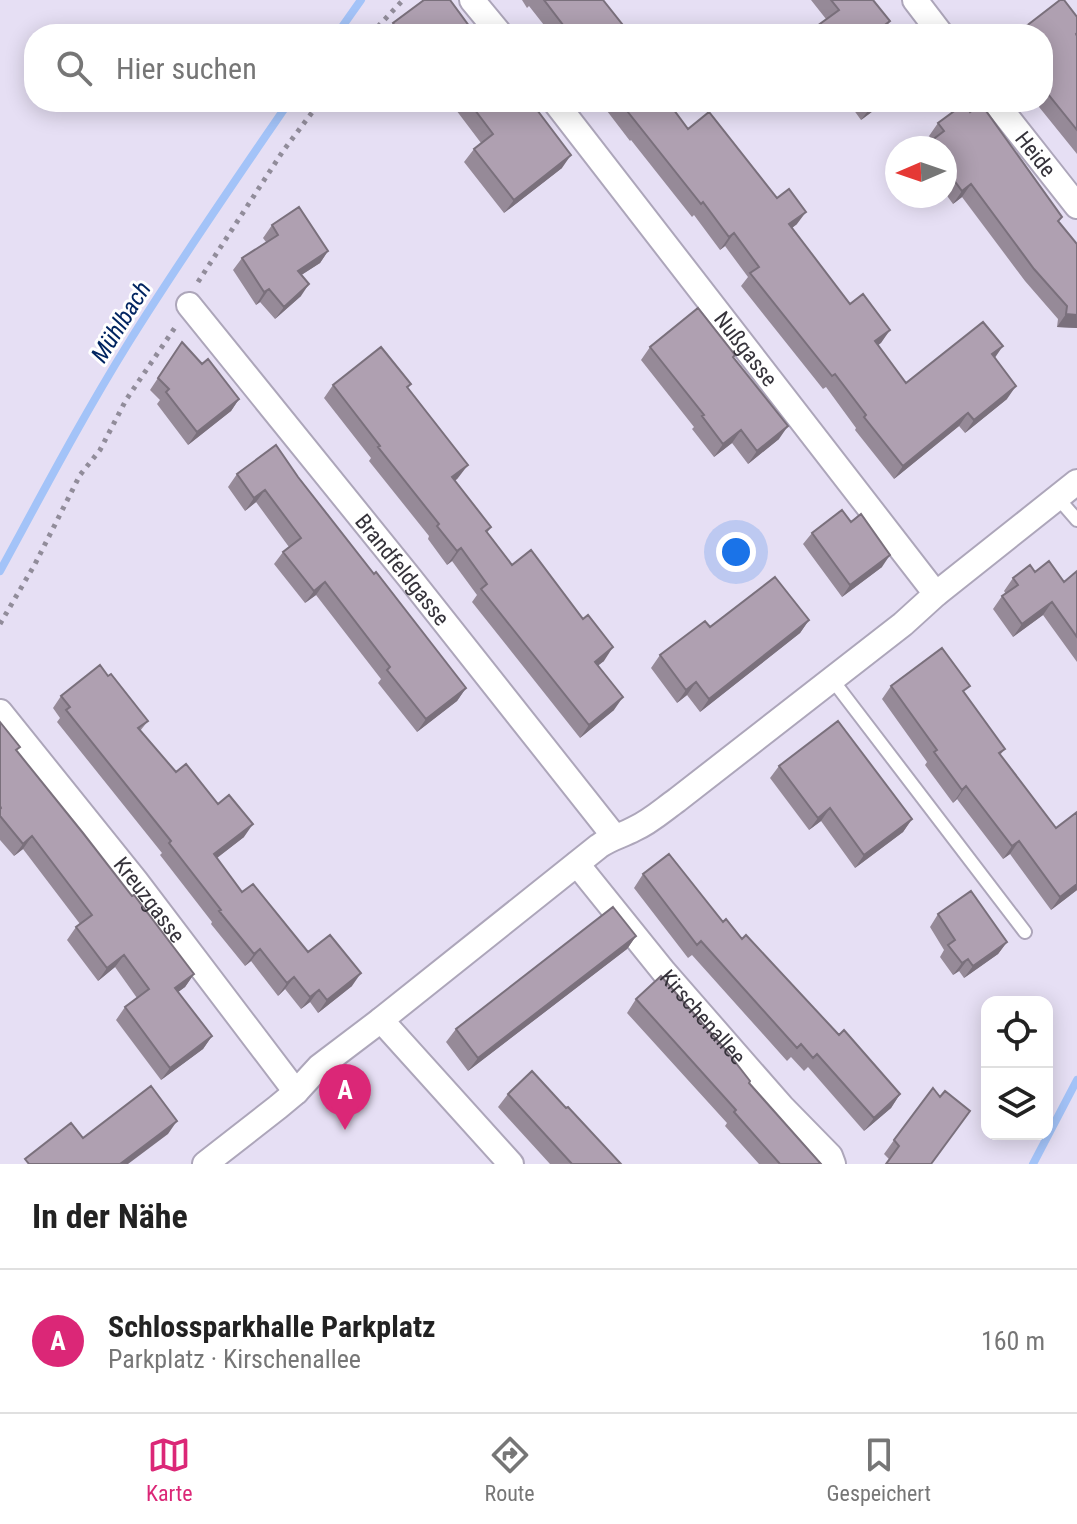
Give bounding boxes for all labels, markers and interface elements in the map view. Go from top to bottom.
search box [24,24,1053,112]
icon: search [52,46,96,90]
text: Hier suchen [116,51,257,86]
street label: Heide [1010,126,1061,181]
north arrow [885,136,957,208]
water label: Mühlbach [85,276,157,368]
street label: Nußgasse [709,306,783,391]
street label: Brandfeldgasse [351,509,455,630]
your location [716,532,756,572]
street label: Kreuzgasse [109,852,190,947]
street label: Kirschenallee [655,964,751,1069]
map controls [981,996,1053,1140]
button: locate [981,996,1053,1068]
pin: A [319,1064,371,1130]
button: layers [981,1068,1053,1140]
text: In der Nähe [32,1196,188,1236]
text: Schlossparkhalle Parkplatz [108,1309,436,1344]
text: A [50,1326,66,1356]
text: 160 m [981,1326,1045,1356]
text: Parkplatz · Kirschenallee [108,1344,361,1374]
tab: Karte [146,1433,193,1506]
tab: Route [484,1433,535,1506]
tab: Gespeichert [827,1433,931,1506]

